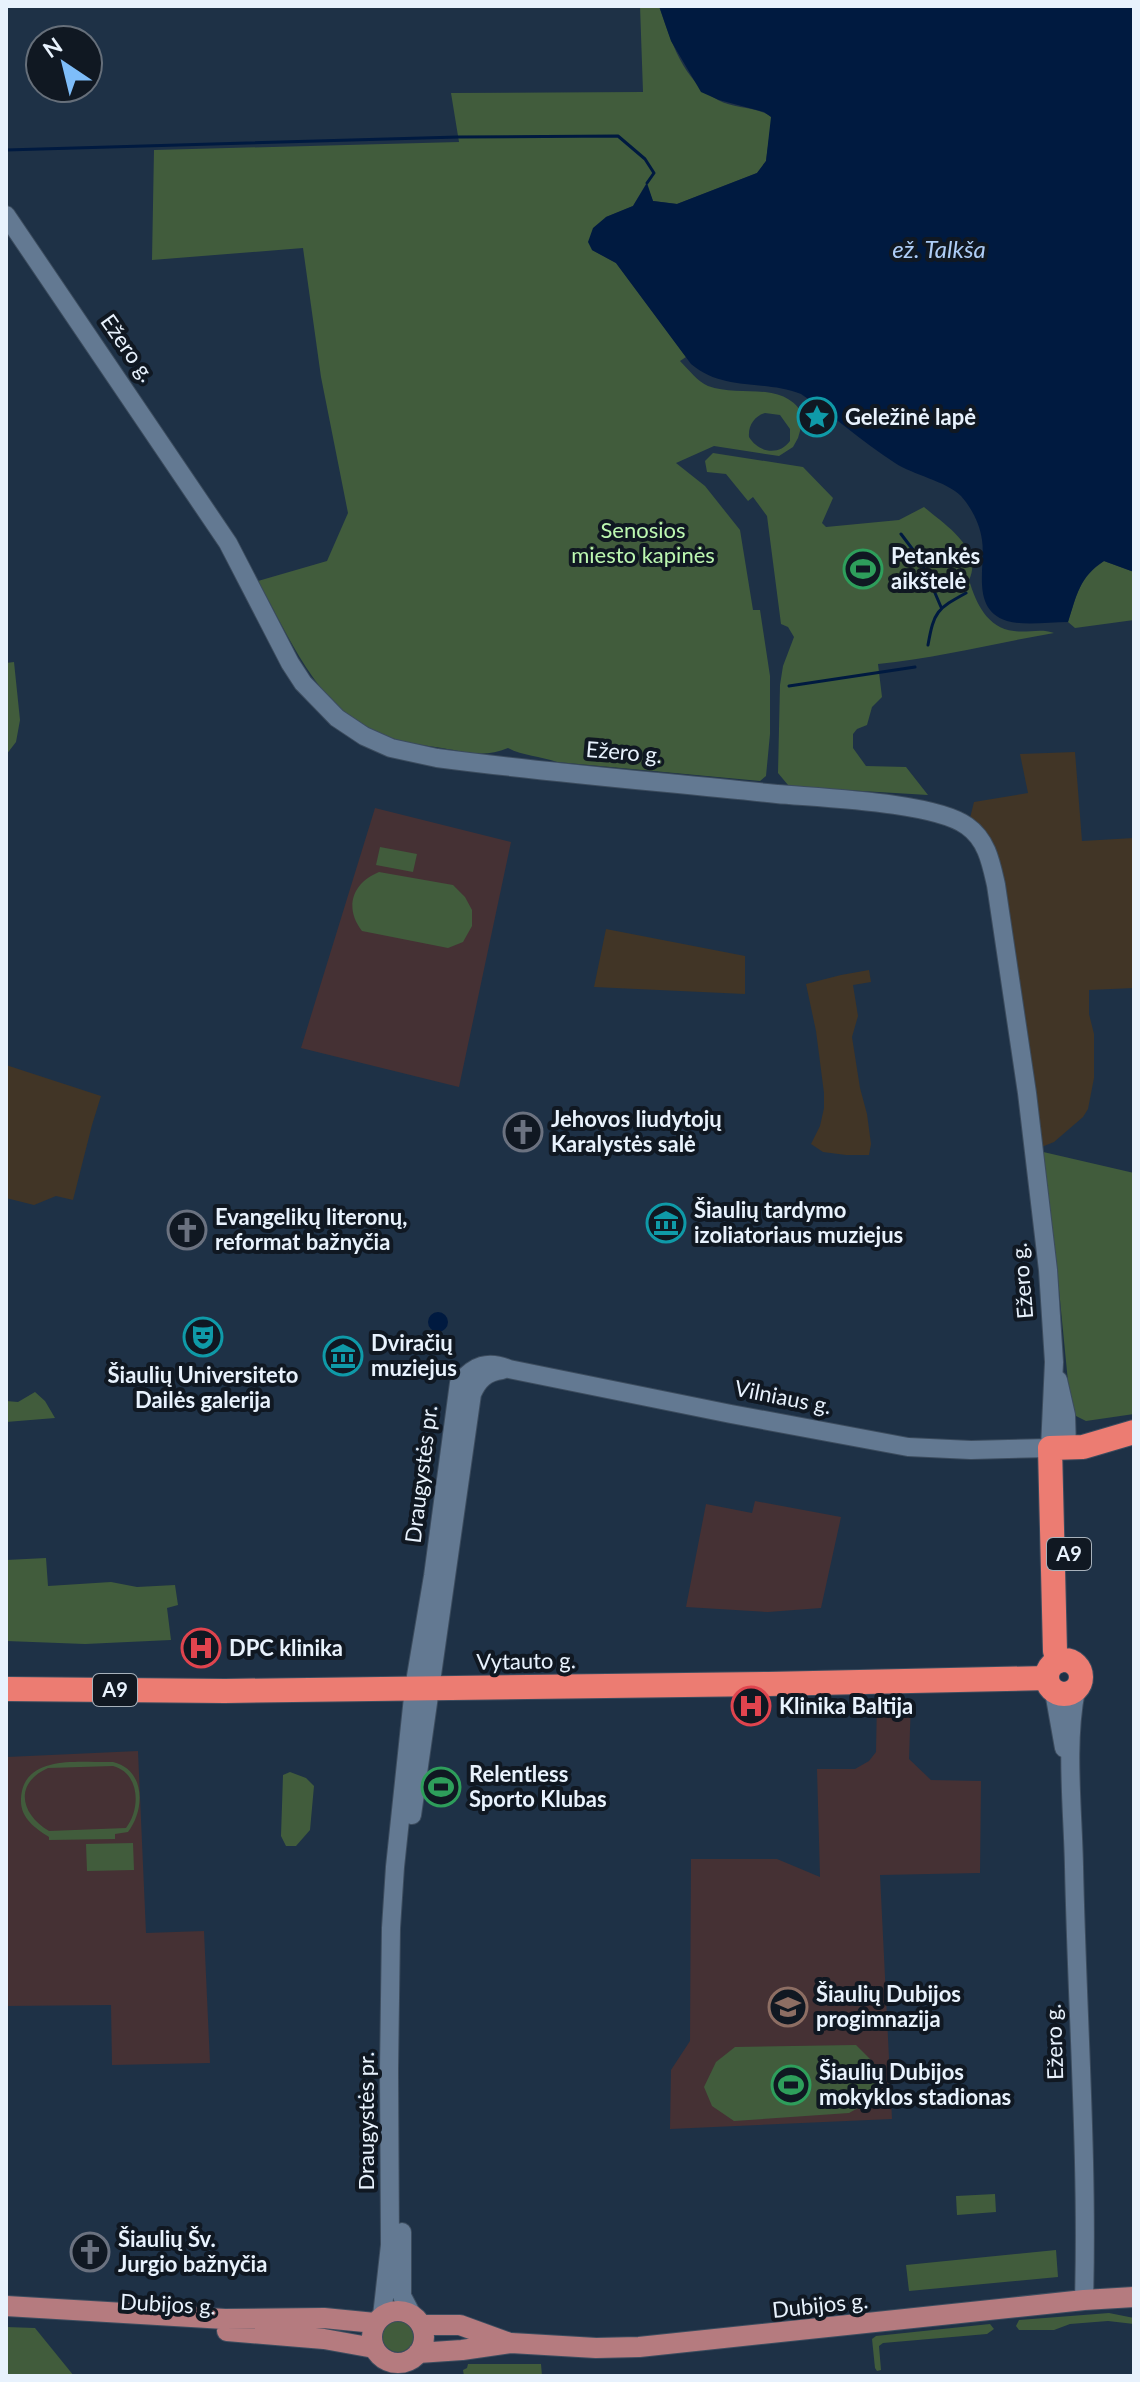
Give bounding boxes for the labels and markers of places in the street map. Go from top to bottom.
place icon: Geležinė lapė [796,396,838,438]
place label: Geležinė lapė [845,403,976,430]
place label: Petankės aikštelė [891,542,980,594]
sports icon: Petankės aikštelė [842,548,884,590]
place label: Jehovos liudytojų Karalystės salė [551,1105,722,1157]
church icon: Jehovos liudytojų Karalystės salė [502,1111,544,1153]
place label: Šiaulių tardymo izoliatoriaus muziejus [694,1196,903,1248]
museum icon: Šiaulių tardymo izoliatoriaus muziejus [645,1202,687,1244]
place label: Evangelikų literonų, reformat bažnyčia [215,1203,407,1255]
church icon: Evangelikų literonų, reformat bažnyčia [166,1209,208,1251]
theatre icon: Šiaulių Universiteto Dailės galerija [182,1316,224,1358]
place label: Dviračių muziejus [371,1329,457,1381]
museum icon: Dviračių muziejus [322,1335,364,1377]
place label: Šiaulių Universiteto Dailės galerija [108,1361,298,1413]
hospital icon: DPC klinika [180,1627,222,1669]
place label: DPC klinika [229,1634,343,1661]
hospital icon: Klinika Baltija [730,1685,772,1727]
place label: Klinika Baltija [779,1692,913,1719]
place label: Relentless Sporto Klubas [469,1760,607,1812]
sports icon: Relentless Sporto Klubas [420,1766,462,1808]
place label: Šiaulių Dubijos progimnazija [816,1980,961,2032]
school or university icon: Šiaulių Dubijos progimnazija [767,1986,809,2028]
place label: Šiaulių Dubijos mokyklos stadionas [819,2058,1011,2110]
sports icon: Šiaulių Dubijos mokyklos stadionas [770,2064,812,2106]
place label: Šiaulių Šv. Jurgio bažnyčia [118,2225,267,2277]
church icon: Šiaulių Šv. Jurgio bažnyčia [69,2231,111,2273]

